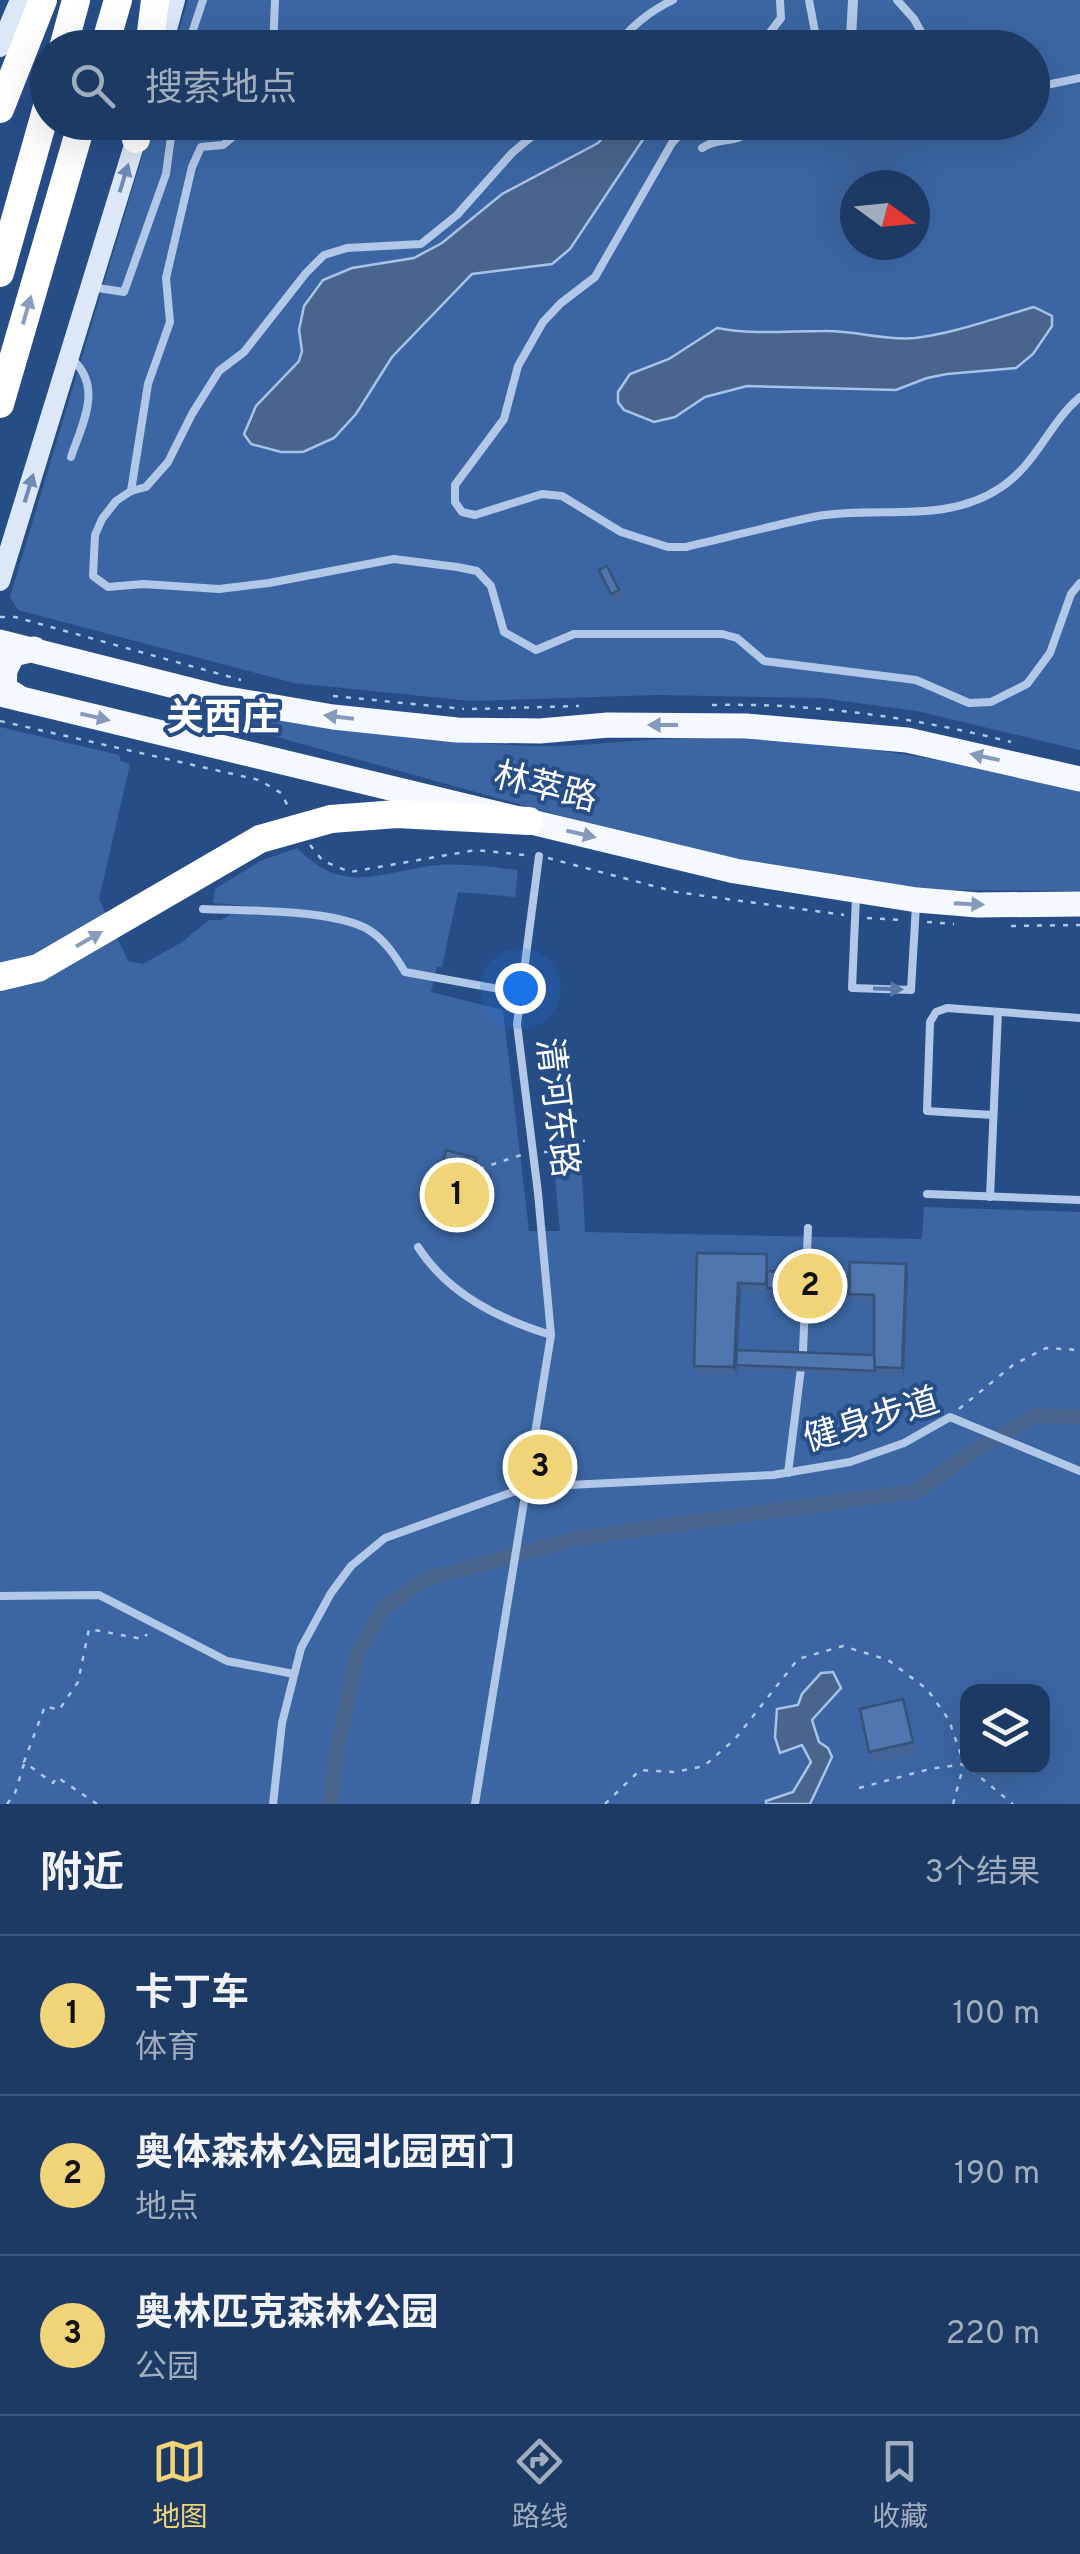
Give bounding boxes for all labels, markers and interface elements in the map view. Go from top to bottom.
search box [30,30,1050,140]
icon: search [65,58,120,113]
text: 搜索地点 [145,66,297,115]
one-way arrow [117,162,132,192]
north arrow [840,170,930,260]
one-way arrow [20,295,35,325]
one-way arrow [22,473,37,503]
district label: 关西庄 [166,696,280,745]
one-way arrow [322,709,354,725]
one-way arrow [80,710,111,725]
one-way arrow [646,717,678,733]
one-way arrow [969,748,1000,764]
street label: 林萃路 [489,755,601,823]
one-way arrow [566,827,597,842]
one-way arrow [954,896,986,912]
one-way arrow [75,931,103,948]
your location [495,963,546,1014]
one-way arrow [873,982,905,998]
street label: 清河东路 [525,1036,585,1180]
pin: 1 [424,1158,490,1232]
pin: 2 [778,1248,842,1324]
street label: 健身步道 [799,1380,945,1464]
pin: 3 [508,1430,572,1504]
map controls [960,1684,1050,1774]
button: layers [960,1684,1050,1774]
text: 附近 [40,1849,124,1902]
text: 3个结果 [925,1854,1040,1894]
text: 卡丁车 [135,1971,249,2020]
text: 1 [66,1995,79,2035]
text: 100 m [953,1995,1040,2035]
text: 体育 [135,2029,199,2069]
text: 奥体森林公园北园西门 [135,2131,515,2180]
text: 2 [63,2155,82,2195]
text: 190 m [954,2155,1040,2195]
text: 地点 [135,2189,199,2229]
text: 奥林匹克森林公园 [135,2291,439,2340]
text: 3 [63,2315,82,2355]
text: 220 m [946,2315,1040,2355]
text: 公园 [135,2349,199,2389]
tab: 地图 [152,2434,208,2537]
tab: 路线 [512,2434,568,2537]
tab: 收藏 [872,2434,928,2537]

